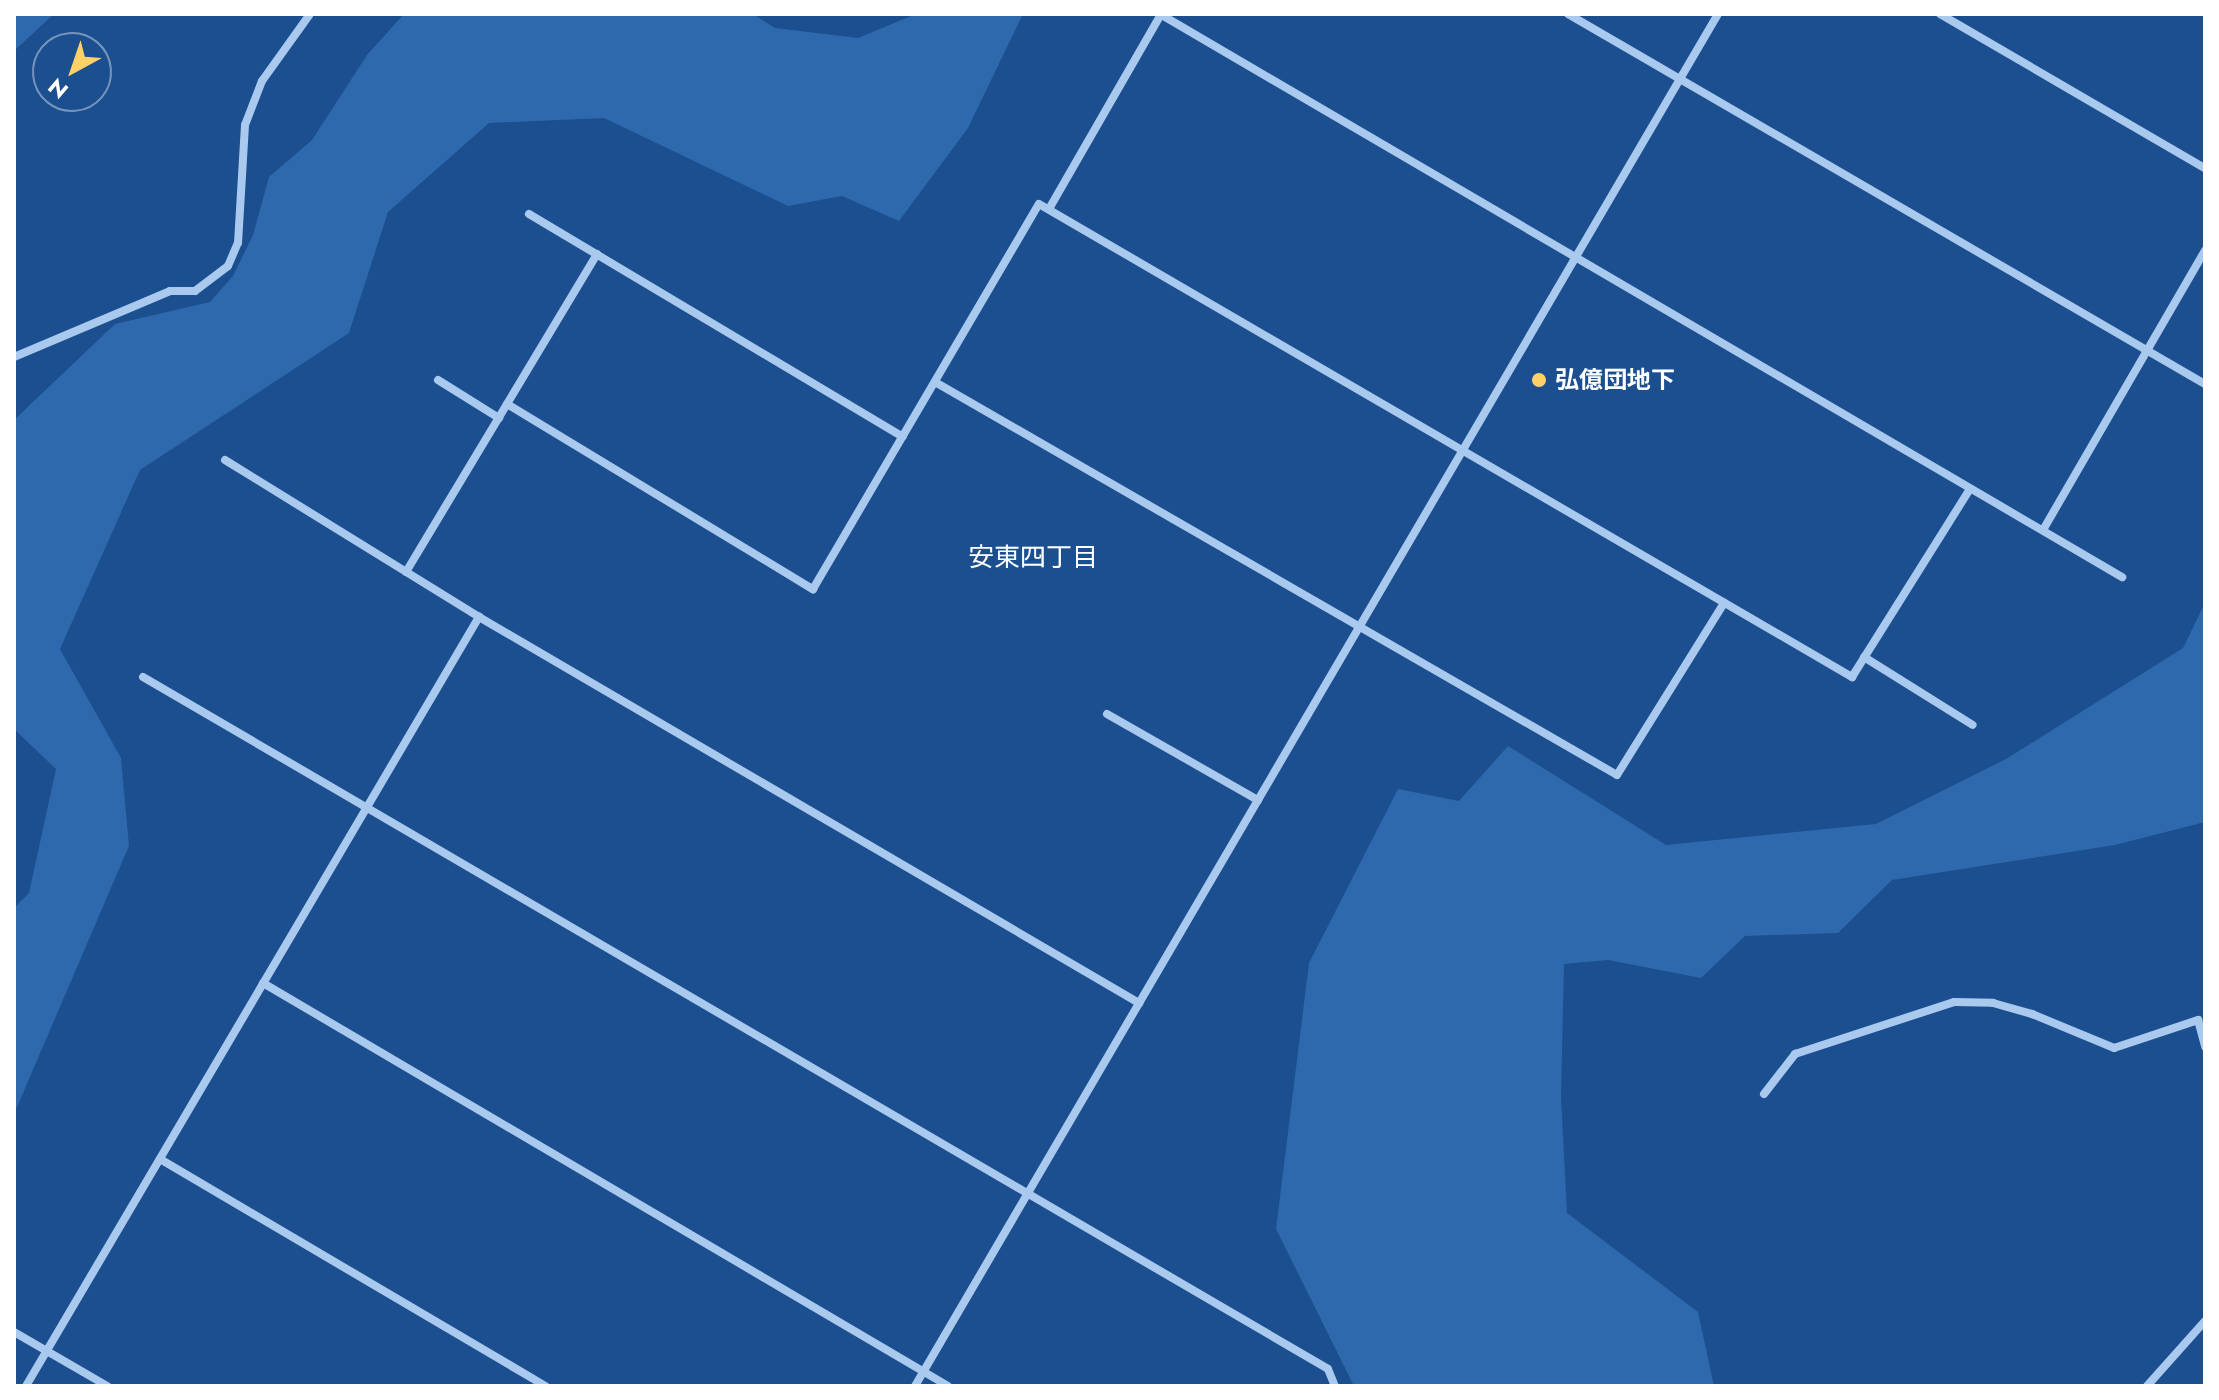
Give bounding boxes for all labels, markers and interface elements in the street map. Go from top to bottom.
north arrow [32,32,112,112]
text: N [41,71,75,107]
place label: 弘億団地下 [1555,366,1675,394]
marker: 弘億団地下 [1530,371,1548,389]
district label: 安東四丁目 [968,542,1098,574]

